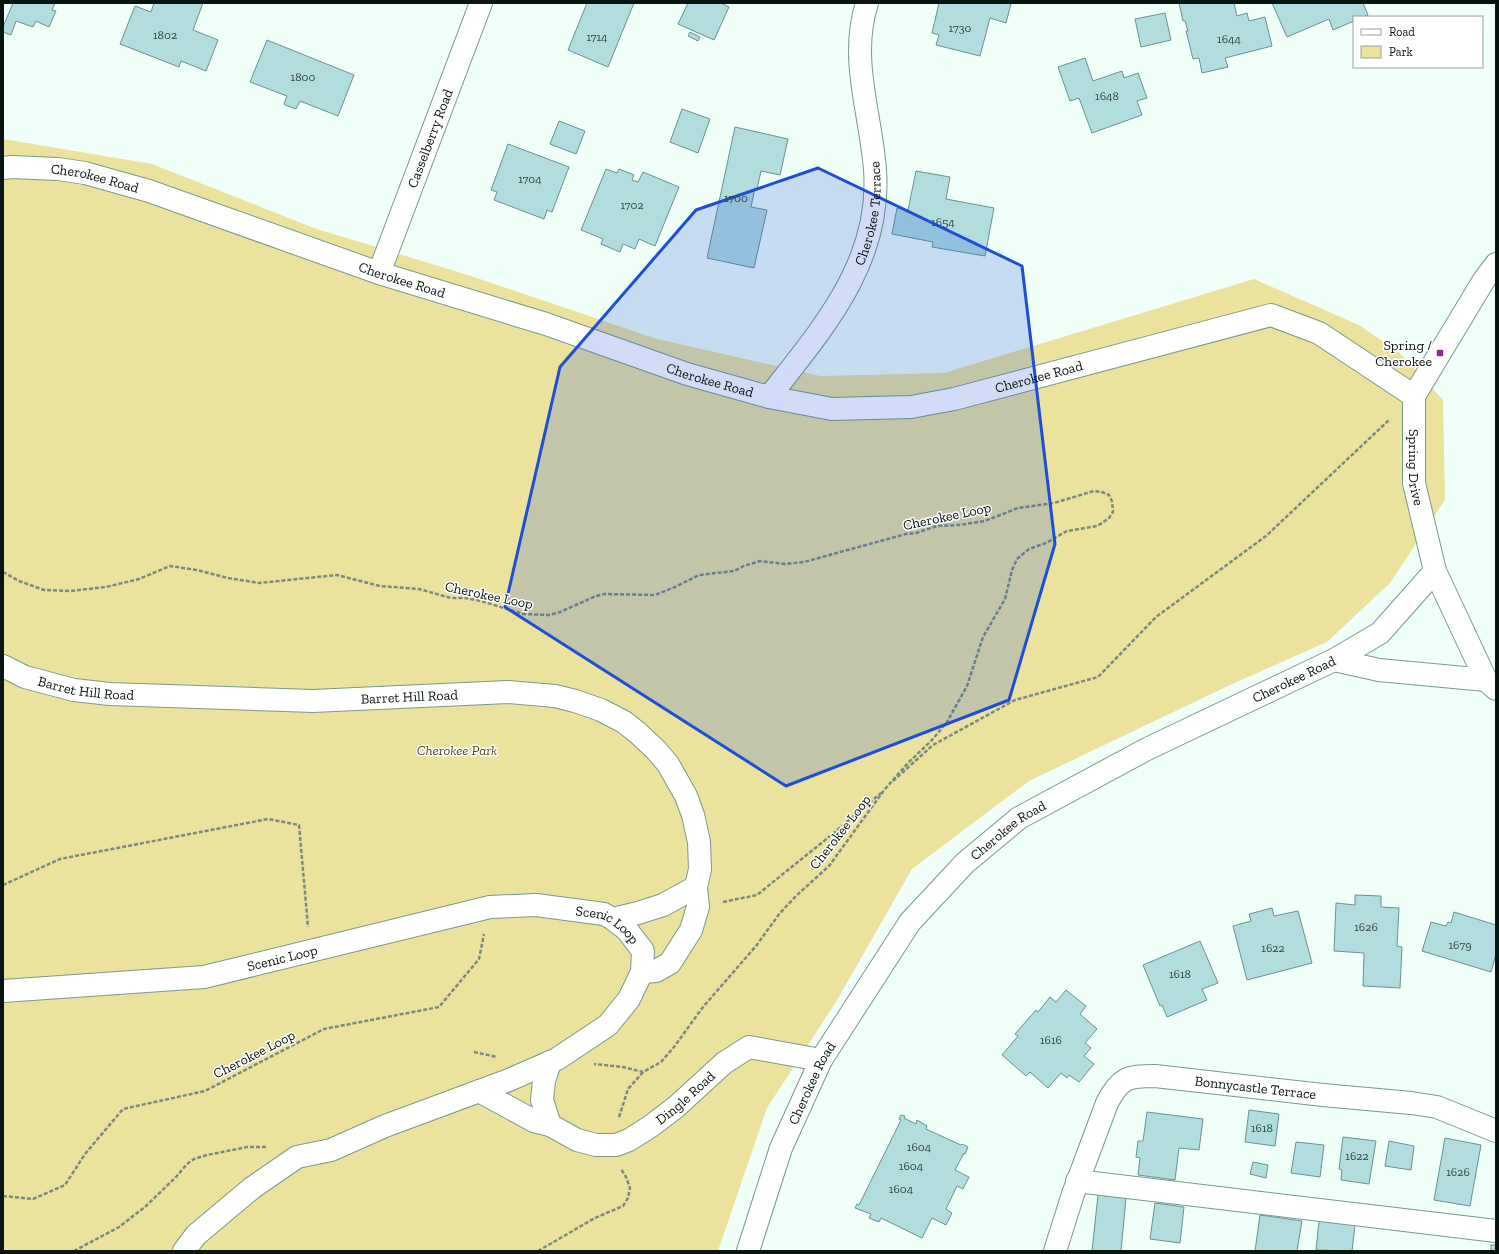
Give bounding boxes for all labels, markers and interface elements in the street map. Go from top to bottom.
legend [1353,16,1483,68]
house number: 1730 [949,21,972,35]
text: Road [1389,25,1415,39]
house number: 1802 [153,28,177,42]
house number: 1714 [586,30,608,44]
house number: 1644 [1217,32,1241,46]
text: Park [1389,45,1414,59]
house number: 1800 [291,70,316,84]
street label: Casselberry Road [404,86,457,190]
house number: 1648 [1095,89,1119,103]
street label: Cherokee Terrace [851,160,885,268]
street label: Cherokee Road [50,161,141,197]
house number: 1704 [518,172,542,186]
house number: 1700 [724,191,748,205]
house number: 1702 [620,198,644,212]
house number: 1654 [931,215,955,229]
street label: Cherokee Road [356,258,448,302]
place label: Spring / Cherokee [1375,337,1432,370]
marker: Spring / Cherokee [1435,348,1445,358]
street label: Cherokee Road [993,357,1085,397]
street label: Cherokee Road [664,359,756,401]
street label: Spring Drive [1405,429,1427,508]
street label: Cherokee Loop [902,499,993,534]
street label: Cherokee Loop [443,578,535,613]
street label: Cherokee Road [1250,652,1339,707]
street label: Barret Hill Road [36,673,135,704]
street label: Barret Hill Road [360,686,459,708]
park label: Cherokee Park [417,742,497,759]
street label: Cherokee Loop [806,792,875,873]
street label: Cherokee Road [967,797,1049,864]
street label: Scenic Loop [575,902,643,948]
house number: 1626 [1354,920,1378,934]
house number: 1679 [1448,938,1472,952]
street label: Scenic Loop [245,941,320,975]
house number: 1622 [1261,941,1285,955]
house number: 1618 [1169,967,1191,981]
street label: Cherokee Loop [210,1026,298,1082]
house number: 1616 [1040,1033,1062,1047]
street label: Cherokee Road [785,1038,840,1127]
street label: Dingle Road [652,1067,719,1128]
street label: Bonnycastle Terrace [1194,1073,1318,1103]
house number: 1618 [1251,1121,1273,1135]
house number: 1604 [907,1140,932,1154]
house number: 1622 [1345,1149,1369,1163]
house number: 1604 [899,1159,924,1173]
house number: 1626 [1446,1165,1470,1179]
house number: 1604 [889,1182,914,1196]

